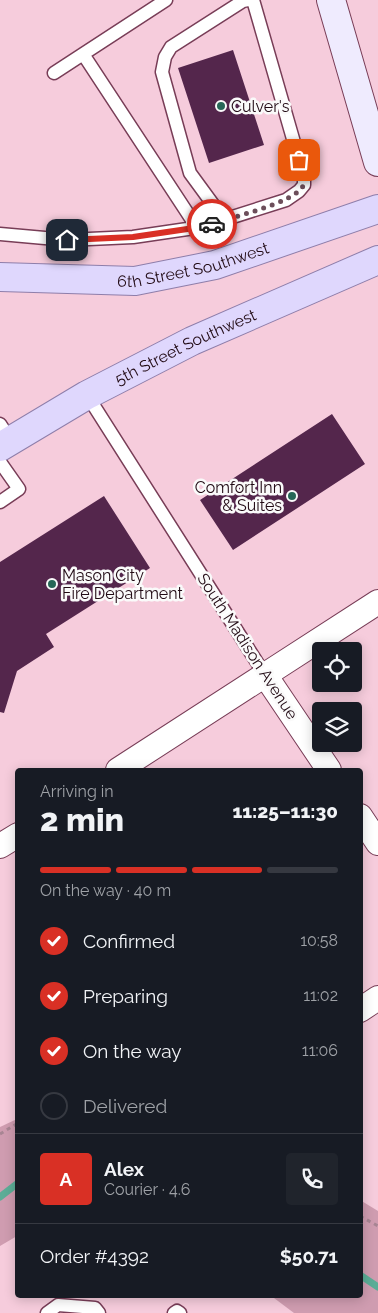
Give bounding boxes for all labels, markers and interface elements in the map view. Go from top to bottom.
place label: Culver's [231,97,290,116]
marker: Culver's [215,100,227,112]
pin [278,139,320,181]
icon: bag [285,146,313,174]
courier [187,199,237,249]
icon: car [198,210,226,238]
pin [46,219,88,261]
icon: home [53,226,81,254]
street label: 6th Street Southwest [117,238,272,291]
street label: 5th Street Southwest [112,305,260,389]
place label: Comfort Inn & Suites [195,478,282,515]
marker: Comfort Inn & Suites [286,490,298,502]
place label: Mason City Fire Department [62,566,183,603]
street label: South Madison Avenue [193,570,302,723]
marker: Mason City Fire Department [46,578,58,590]
map controls [312,642,362,752]
button: locate [312,642,362,692]
button: layers [312,702,362,752]
text: Arriving in [40,782,114,801]
text: 11:25–11:30 [232,800,338,822]
text: 2 min [40,801,124,838]
text: On the way · 40 m [40,881,171,900]
icon: check [40,927,68,955]
text: Confirmed [83,930,175,952]
text: 10:58 [300,931,338,950]
icon: check [40,982,68,1010]
text: Preparing [83,985,168,1007]
text: 11:02 [303,986,338,1005]
icon: check [40,1037,68,1065]
text: On the way [83,1040,182,1062]
text: 11:06 [302,1041,338,1060]
text: Delivered [83,1095,167,1117]
button: phone [286,1153,338,1205]
text: Alex [104,1158,144,1180]
text: A [60,1168,72,1190]
text: Courier · 4.6 [104,1180,190,1199]
text: Order #4392 [40,1245,149,1267]
text: $50.71 [280,1245,338,1267]

